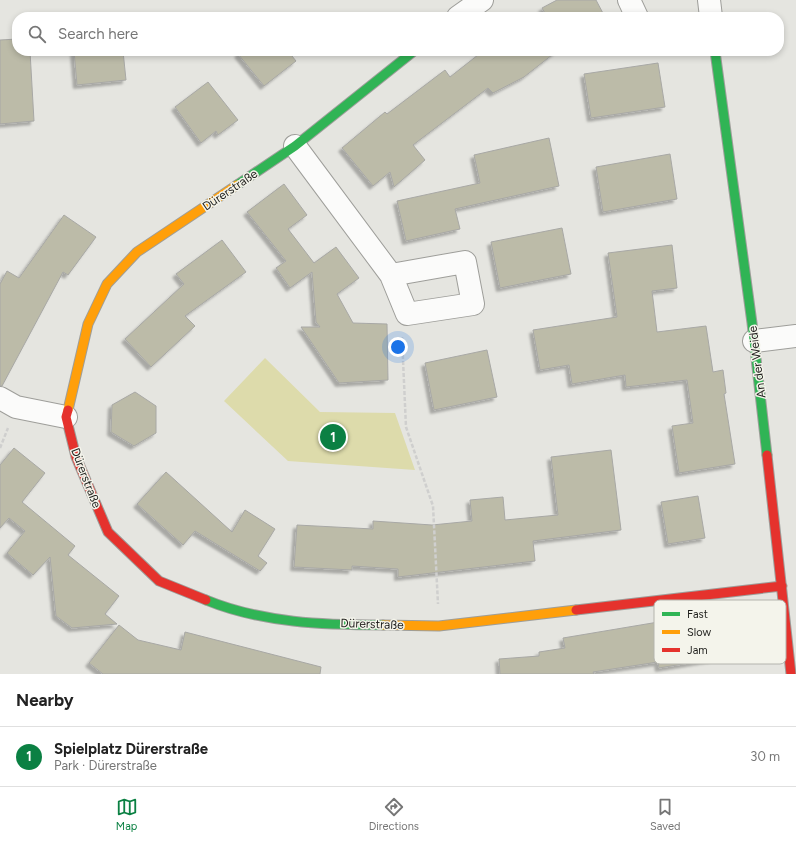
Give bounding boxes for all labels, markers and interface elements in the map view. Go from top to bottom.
search box [12,12,784,56]
icon: search [26,23,48,45]
text: Search here [58,25,138,43]
street label: Dürerstraße [200,166,260,213]
street label: An der Weide [746,325,768,399]
your location [388,337,408,357]
pin: 1 [320,422,346,452]
street label: Dürerstraße [68,446,104,510]
legend [654,600,786,664]
text: Fast [687,608,708,621]
street label: Dürerstraße [340,616,404,632]
text: Slow [687,626,711,639]
text: Jam [687,644,708,657]
text: Nearby [16,690,74,710]
text: Spielplatz Dürerstraße [54,740,208,758]
text: 1 [26,749,32,764]
text: 30 m [750,749,780,764]
text: Park · Dürerstraße [54,758,157,773]
tab: Map [116,796,138,833]
tab: Directions [369,796,419,833]
tab: Saved [650,796,680,833]

